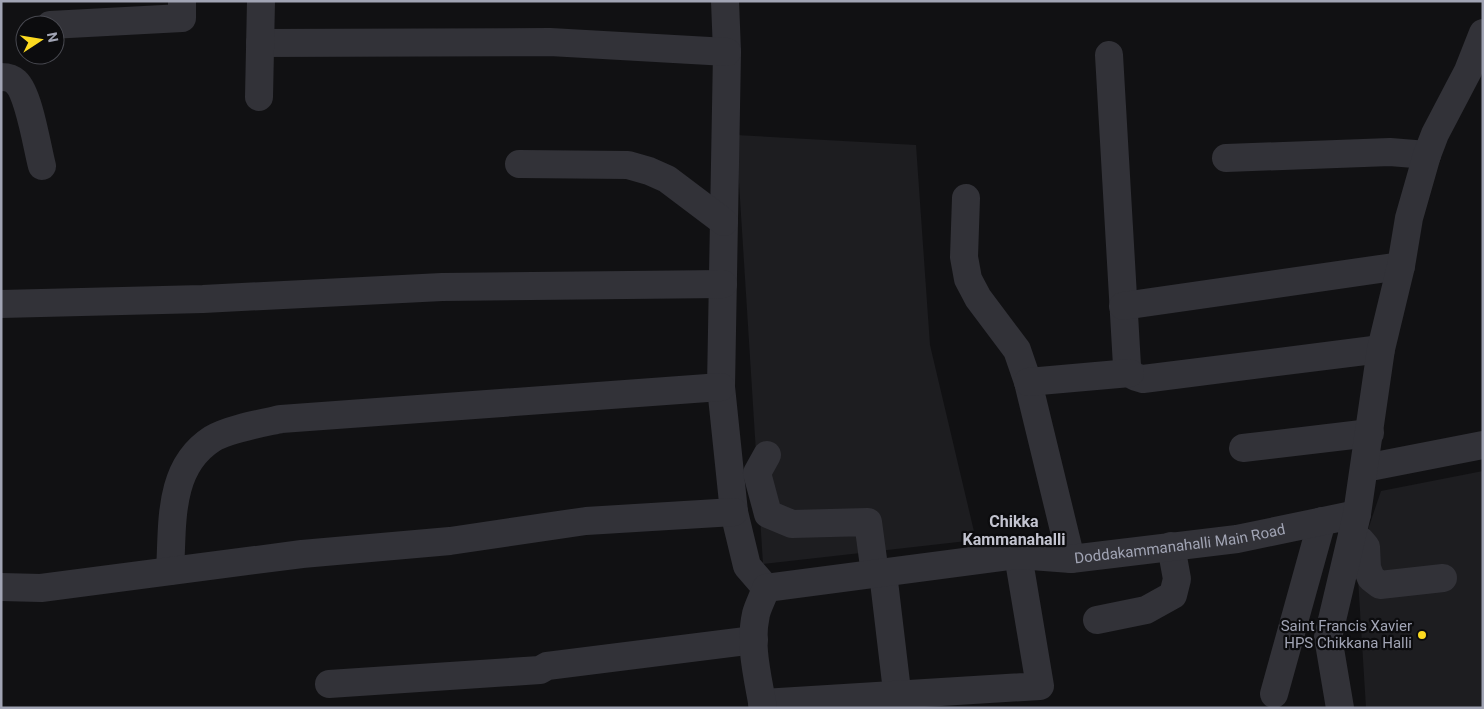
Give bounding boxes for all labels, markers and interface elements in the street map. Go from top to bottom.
north arrow [15,15,65,65]
text: N [44,31,62,44]
district label: Chikka Kammanahalli [963,512,1065,549]
street label: Doddakammanahalli Main Road [1073,520,1287,568]
place label: Saint Francis Xavier HPS Chikkana Halli [1281,617,1412,652]
marker: Saint Francis Xavier HPS Chikkana Halli [1416,629,1428,641]

